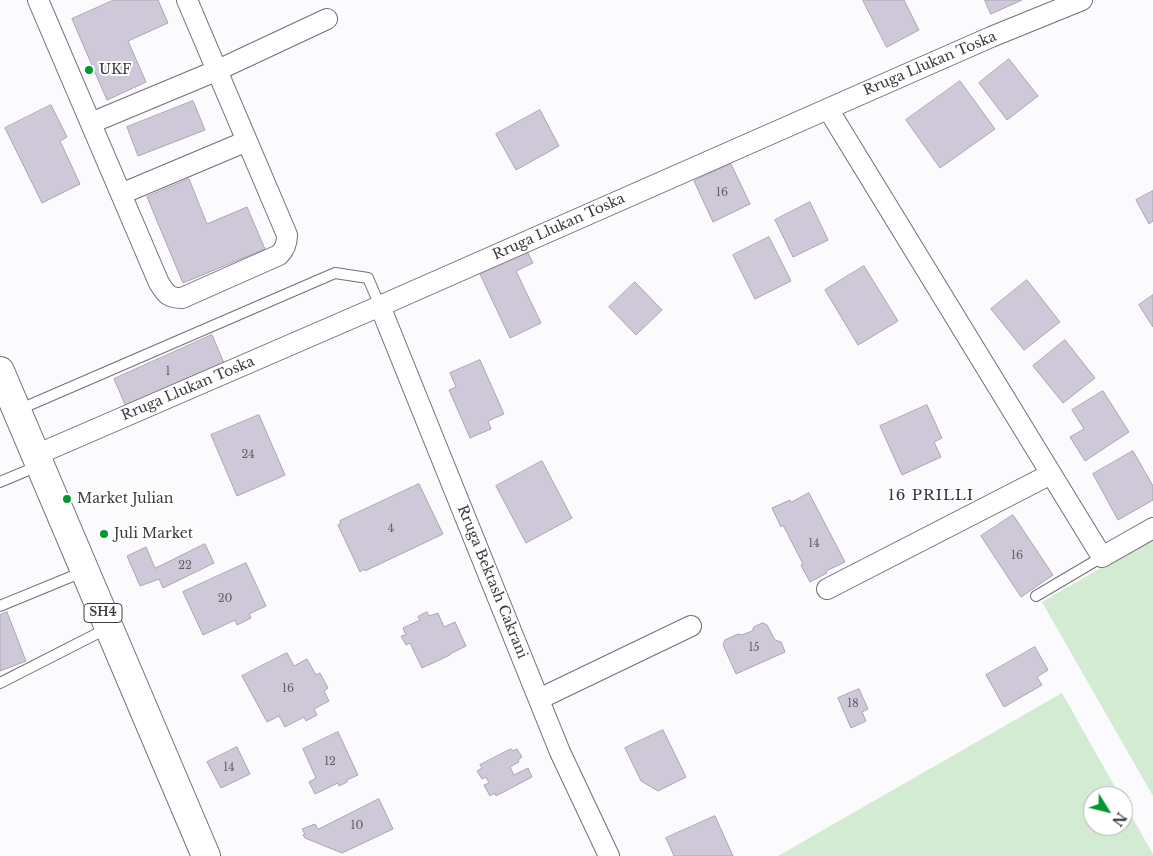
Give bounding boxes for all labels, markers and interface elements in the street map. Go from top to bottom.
street label: Rruga Llukan Toska [861,28,999,100]
place label: UKF [99,62,131,78]
marker: UKF [83,64,95,76]
house number: 16 [716,186,728,200]
street label: Rruga Llukan Toska [490,190,628,264]
street label: Rruga Llukan Toska [119,353,257,425]
house number: 1 [166,365,170,379]
house number: 24 [241,448,255,462]
district label: 16 PRILLI [887,487,975,505]
place label: Market Julian [77,491,173,507]
marker: Market Julian [61,493,73,505]
street label: Rruga Bektash Cakrani [453,503,531,661]
house number: 4 [388,522,394,536]
place label: Juli Market [114,526,193,542]
marker: Juli Market [98,528,110,540]
house number: 14 [808,537,820,551]
house number: 16 [1011,549,1023,563]
house number: 22 [178,559,192,573]
house number: 20 [218,592,232,606]
road number: SH4 [84,604,122,622]
house number: 15 [748,641,760,655]
house number: 16 [282,682,294,696]
house number: 18 [847,697,859,711]
house number: 12 [324,755,336,769]
house number: 14 [223,761,235,775]
north arrow [1083,786,1133,836]
text: N [1108,809,1130,830]
house number: 10 [351,819,363,833]

